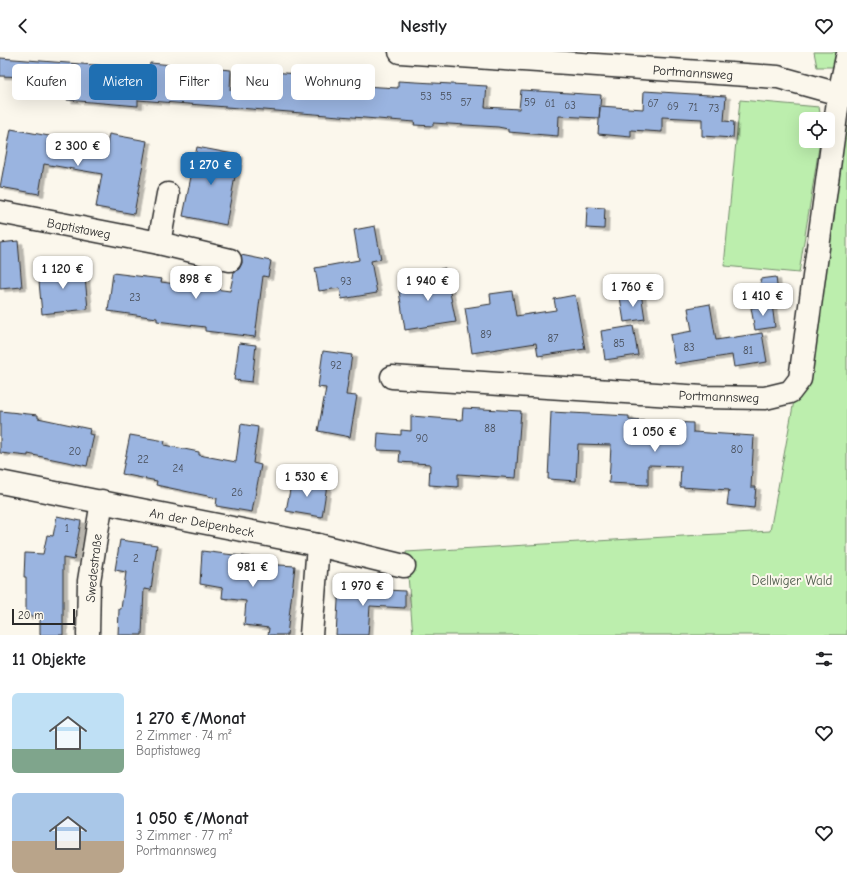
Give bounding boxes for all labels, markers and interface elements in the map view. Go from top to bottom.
icon: back [12,15,34,37]
icon: heart [813,15,835,37]
text: Nestly [400,16,447,37]
street label: Portmannsweg [652,62,734,83]
chip: Kaufen [12,64,81,100]
chip: Mieten [89,64,157,100]
chip: Filter [165,64,223,100]
chip: Neu [231,64,283,100]
chip: Wohnung [291,64,375,100]
house number: 53 [420,90,432,103]
house number: 55 [440,90,452,103]
house number: 57 [460,96,472,109]
house number: 59 [524,96,536,109]
house number: 61 [545,97,555,110]
house number: 67 [647,97,659,110]
house number: 63 [564,99,576,112]
house number: 69 [667,100,679,113]
house number: 71 [688,101,698,114]
house number: 73 [709,102,719,115]
map controls [799,112,835,148]
button: locate [799,112,835,148]
pin: 2 300 € [41,133,115,167]
text: 2 300 € [55,138,101,153]
pin: 1 270 € [174,152,248,186]
text: 1 270 € [190,157,232,172]
street label: Baptistaweg [46,215,112,242]
pin: 1 120 € [26,256,100,290]
text: 1 120 € [42,261,84,276]
pin: 898 € [168,266,224,300]
pin: 1 940 € [391,268,465,302]
text: 898 € [179,271,213,286]
text: 1 940 € [406,273,450,288]
pin: 1 760 € [596,274,670,308]
house number: 93 [340,275,352,288]
text: 1 760 € [612,279,654,294]
pin: 1 410 € [726,283,800,317]
text: 1 410 € [742,288,784,303]
house number: 23 [129,291,141,304]
house number: 89 [480,328,492,341]
house number: 87 [548,332,558,345]
house number: 85 [613,337,625,350]
house number: 83 [683,341,695,354]
house number: 81 [743,344,753,357]
house number: 92 [330,359,342,372]
street label: Portmannsweg [678,388,760,405]
pin: 1 050 € [618,419,692,453]
house number: 88 [484,422,496,435]
text: 1 050 € [632,424,678,439]
house number: 90 [416,432,428,445]
house number: 80 [731,443,743,456]
house number: 20 [69,445,81,458]
house number: 22 [137,453,149,466]
house number: 24 [172,462,184,475]
pin: 1 530 € [270,464,344,498]
text: 1 530 € [285,469,329,484]
house number: 26 [231,486,243,499]
street label: An der Deipenbeck [148,505,256,540]
house number: 1 [65,522,69,535]
street label: Swedestraße [82,533,105,603]
house number: 2 [133,552,139,565]
pin: 981 € [225,554,281,588]
text: 981 € [237,559,269,574]
pin: 1 970 € [326,573,400,607]
park label: Dellwiger Wald [752,573,832,588]
text: 1 970 € [341,578,385,593]
scale bar [12,607,75,626]
text: 20 m [18,609,43,622]
icon: filters [813,648,835,670]
text: 11 Objekte [12,650,86,669]
icon: home [44,709,92,757]
text: 1 270 €/Monat [136,709,246,728]
icon: heart [813,722,835,744]
text: 2 Zimmer · 74 m² [136,728,232,743]
text: Baptistaweg [136,743,201,758]
icon: home [44,809,92,857]
text: 1 050 €/Monat [136,809,248,828]
icon: heart [813,822,835,844]
text: 3 Zimmer · 77 m² [136,828,232,843]
text: Portmannsweg [136,843,217,858]

